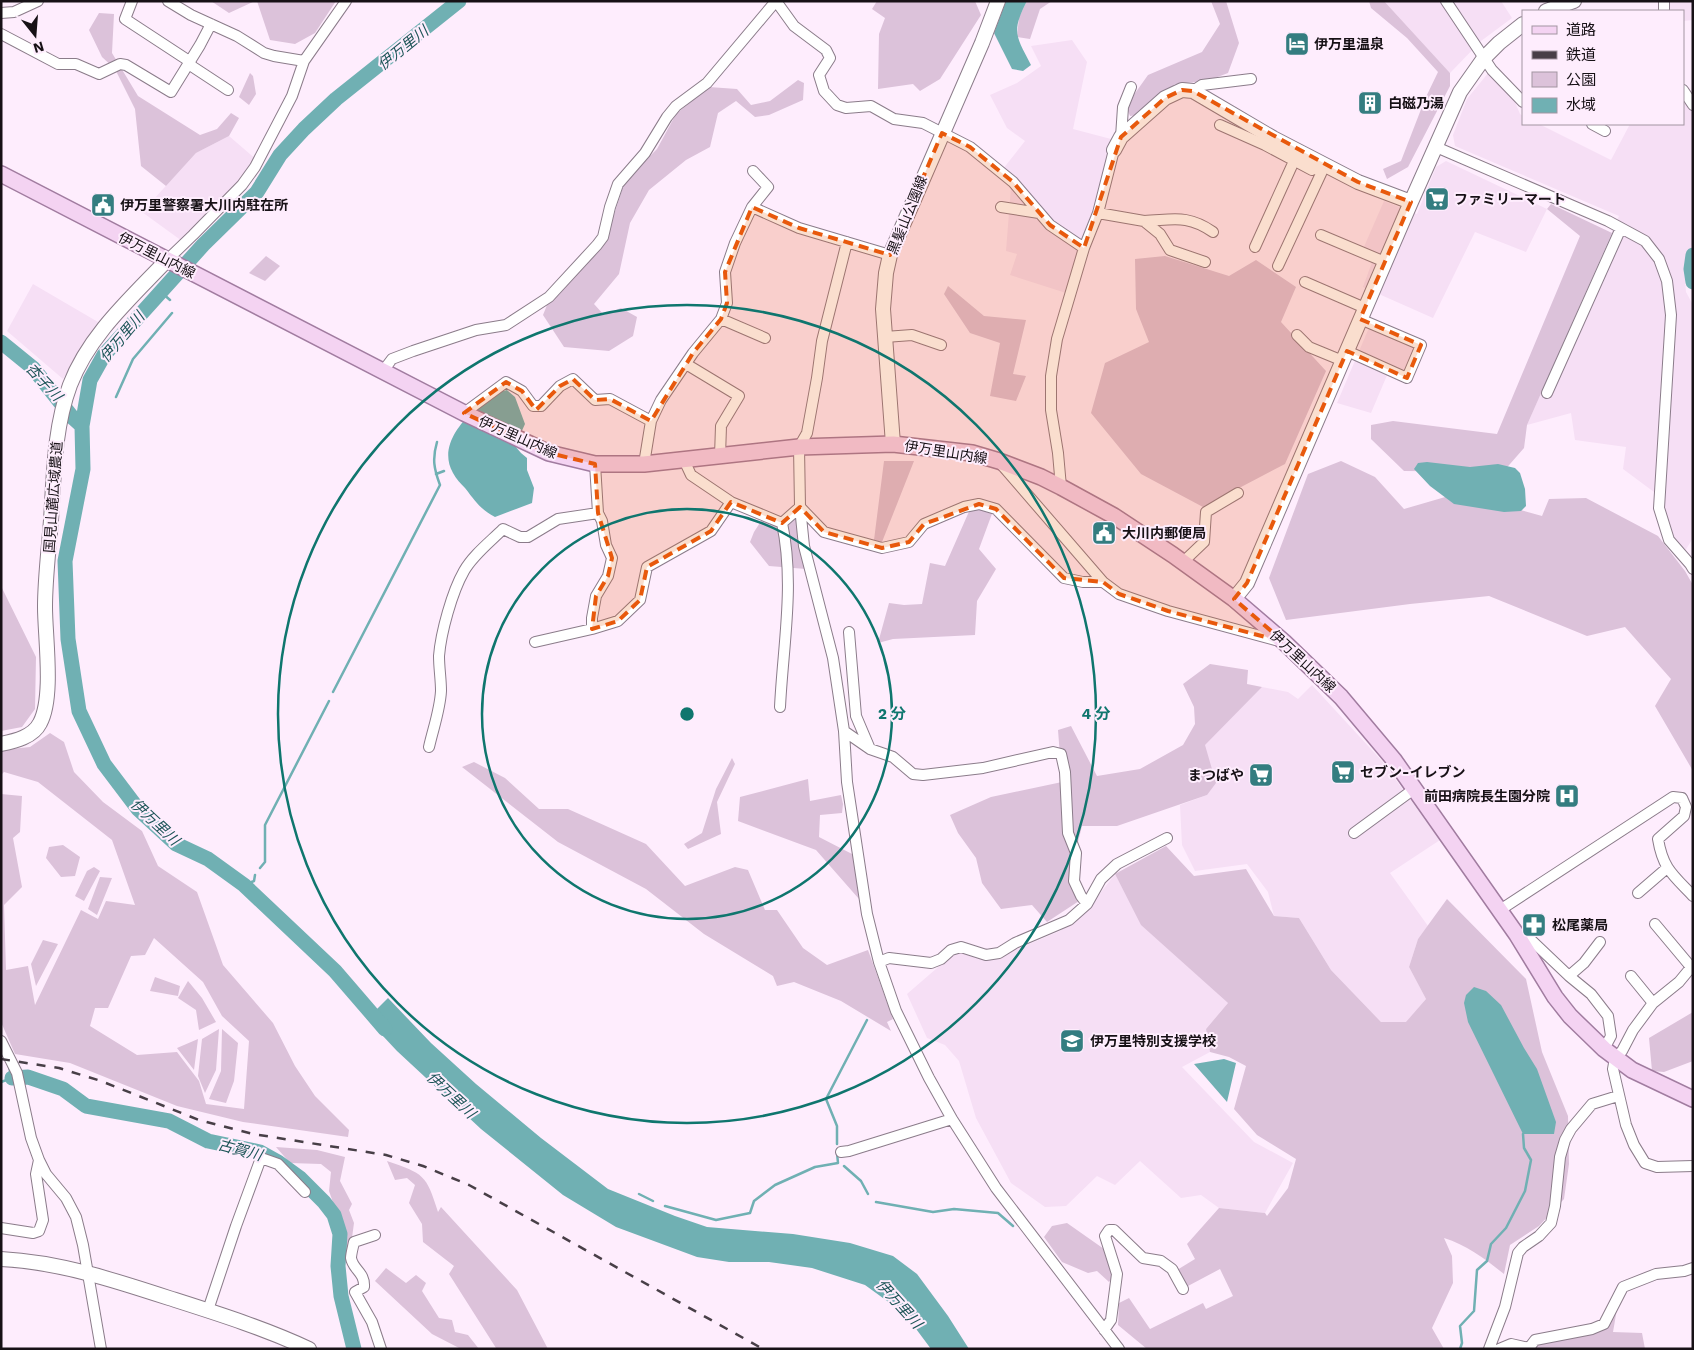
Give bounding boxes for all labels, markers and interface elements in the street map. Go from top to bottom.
north arrow [10,10,60,60]
legend [1522,10,1684,125]
water label: 伊万里川 [374,21,434,74]
text: 道路 [1566,21,1596,39]
hotel icon: 伊万里温泉 [1284,31,1310,57]
place label: 伊万里温泉 [1314,36,1384,52]
text: N [32,38,46,57]
text: 鉄道 [1566,46,1596,64]
text: 公園 [1566,71,1596,89]
building icon: 白磁乃湯 [1357,90,1383,116]
place label: 白磁乃湯 [1388,95,1444,111]
text: 水域 [1566,96,1596,114]
street label: 黒髪山公園線 [884,173,930,257]
supermarket icon: ファミリーマート [1424,186,1450,212]
place label: ファミリーマート [1454,191,1566,207]
public building icon: 伊万里警察署大川内駐在所 [90,192,116,218]
place label: 伊万里警察署大川内駐在所 [120,197,288,213]
street label: 伊万里山内線 [116,229,198,281]
water label: 伊万里川 [96,307,149,366]
water label: 杏子川 [22,359,67,406]
street label: 伊万里山内線 [476,413,560,461]
street label: 伊万里山内線 [903,438,989,466]
street label: 国見山麓広域農道 [41,441,65,553]
public building icon: 大川内郵便局 [1091,520,1117,546]
place label: 大川内郵便局 [1122,525,1206,541]
street label: 伊万里山内線 [1267,627,1339,695]
centre of rings [678,705,696,723]
text: 2 分 [878,705,906,723]
text: 4 分 [1082,705,1110,723]
supermarket icon: セブン-イレブン [1330,759,1356,785]
supermarket icon: まつばや [1248,762,1274,788]
place label: セブン-イレブン [1360,764,1465,780]
place label: まつばや [1188,767,1244,783]
hospital icon: 前田病院長生園分院 [1554,783,1580,809]
place label: 前田病院長生園分院 [1424,788,1550,804]
water label: 伊万里川 [127,795,185,850]
pharmacy icon: 松尾薬局 [1521,912,1547,938]
place label: 松尾薬局 [1552,917,1608,933]
school or university icon: 伊万里特別支援学校 [1059,1028,1085,1054]
place label: 伊万里特別支援学校 [1090,1033,1216,1049]
water label: 伊万里川 [423,1068,481,1123]
water label: 古賀川 [216,1135,266,1165]
water label: 伊万里川 [872,1276,927,1334]

